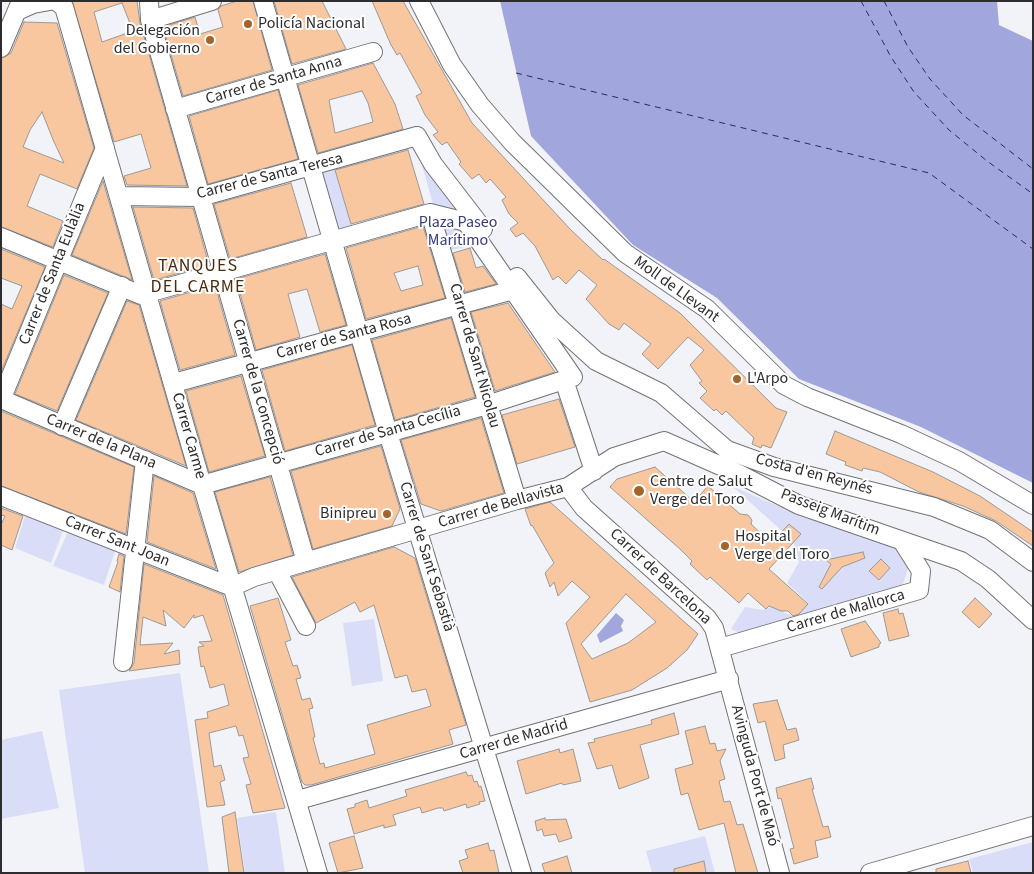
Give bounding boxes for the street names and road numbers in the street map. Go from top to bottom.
street label: Carrer de Santa Anna [204,52,344,110]
street label: Carrer de Santa Teresa [195,150,345,204]
street label: Carrer de Santa Eulàlia [16,200,90,348]
street label: Moll de Llevant [630,253,722,327]
street label: Carrer de Sant Nicolau [444,281,504,431]
street label: Carrer de Santa Rosa [274,310,414,364]
street label: Carrer de la Concepció [227,317,287,467]
street label: Carrer Carme [167,391,209,481]
street label: Carrer de Santa Cecília [313,402,463,462]
street label: Carrer de la Plana [43,410,159,474]
street label: Costa d'en Reynés [753,450,875,500]
street label: Carrer de Bellavista [436,479,566,533]
street label: Carrer de Sant Sebastià [394,480,458,634]
street label: Passeig Marítim [778,485,882,541]
street label: Carrer Sant Joan [62,512,172,572]
street label: Carrer de Barcelona [605,525,715,629]
street label: Carrer de Mallorca [785,586,907,638]
street label: Avinguda Port de Maó [726,703,782,849]
street label: Carrer de Madrid [458,715,570,765]

